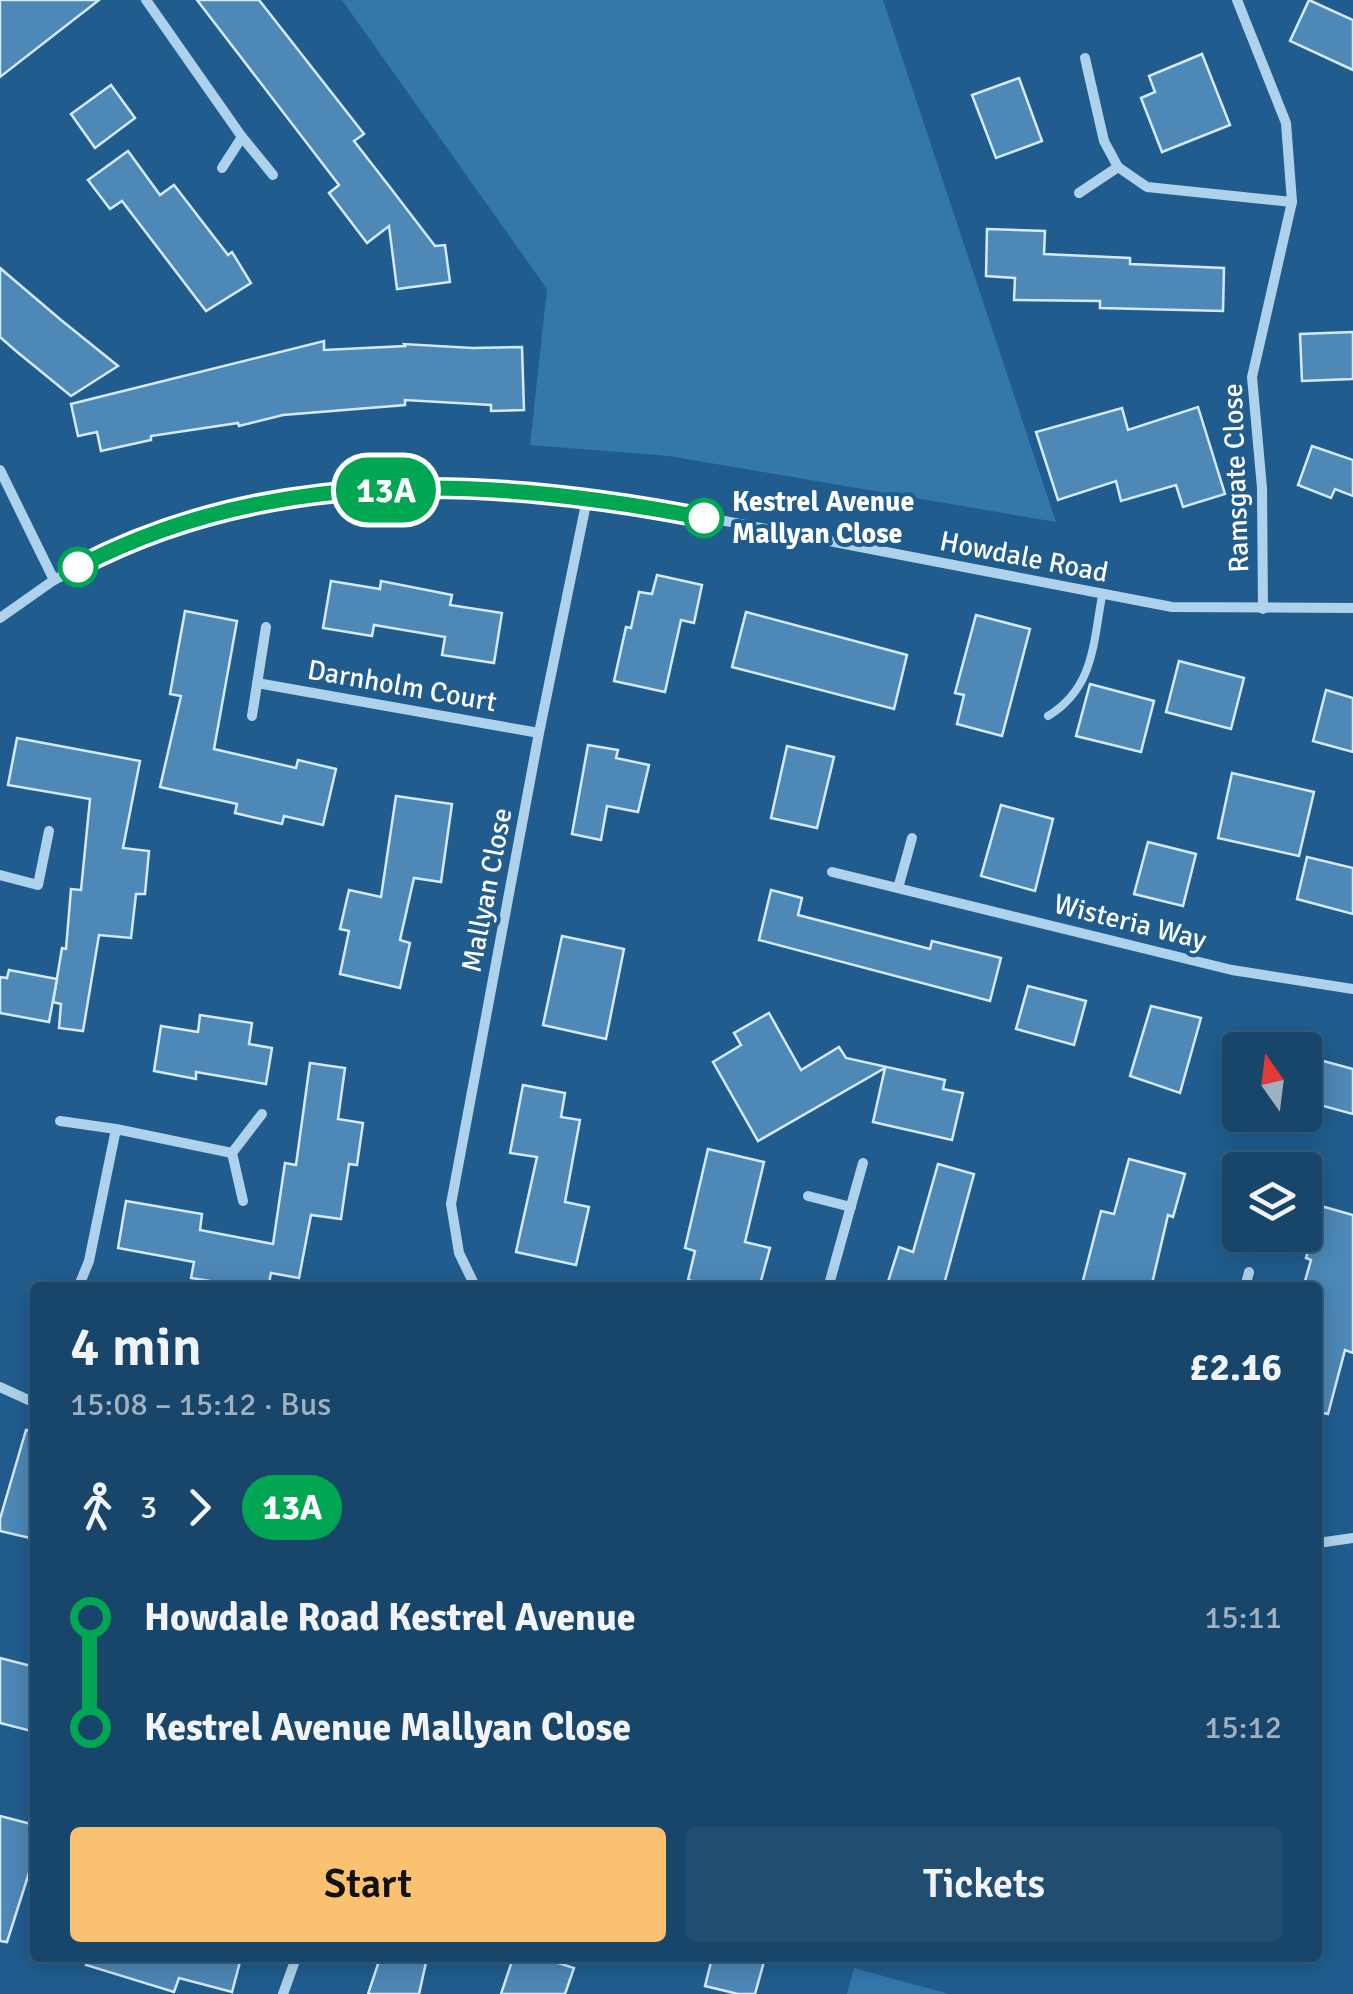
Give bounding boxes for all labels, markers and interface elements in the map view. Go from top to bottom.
street label: Ramsgate Close [1216,383,1256,573]
line badge: 13A [328,458,444,522]
text: 13A [356,469,416,512]
place label: Kestrel Avenue Mallyan Close [732,485,914,551]
marker: Kestrel Avenue Mallyan Close [685,499,723,537]
street label: Howdale Road [937,524,1111,590]
unlabelled marker [59,548,97,586]
street label: Darnholm Court [305,653,499,719]
street label: Mallyan Close [454,805,520,975]
street label: Wisteria Way [1050,887,1210,957]
north arrow [1222,1032,1322,1132]
map controls [1222,1032,1322,1252]
button: layers [1222,1152,1322,1252]
text: 4 min [70,1313,202,1381]
text: £2.16 [1189,1344,1282,1391]
text: 15:08 – 15:12 · Bus [70,1385,331,1424]
icon: walk [70,1480,125,1535]
icon: forward [172,1480,227,1535]
text: 13A [262,1486,322,1529]
text: 3 [140,1488,157,1527]
text: Howdale Road Kestrel Avenue [144,1594,636,1641]
text: 15:11 [1204,1598,1282,1637]
text: Kestrel Avenue Mallyan Close [144,1704,631,1751]
text: 15:12 [1204,1708,1282,1747]
button: Start [70,1827,666,1942]
button: Tickets [686,1827,1282,1942]

